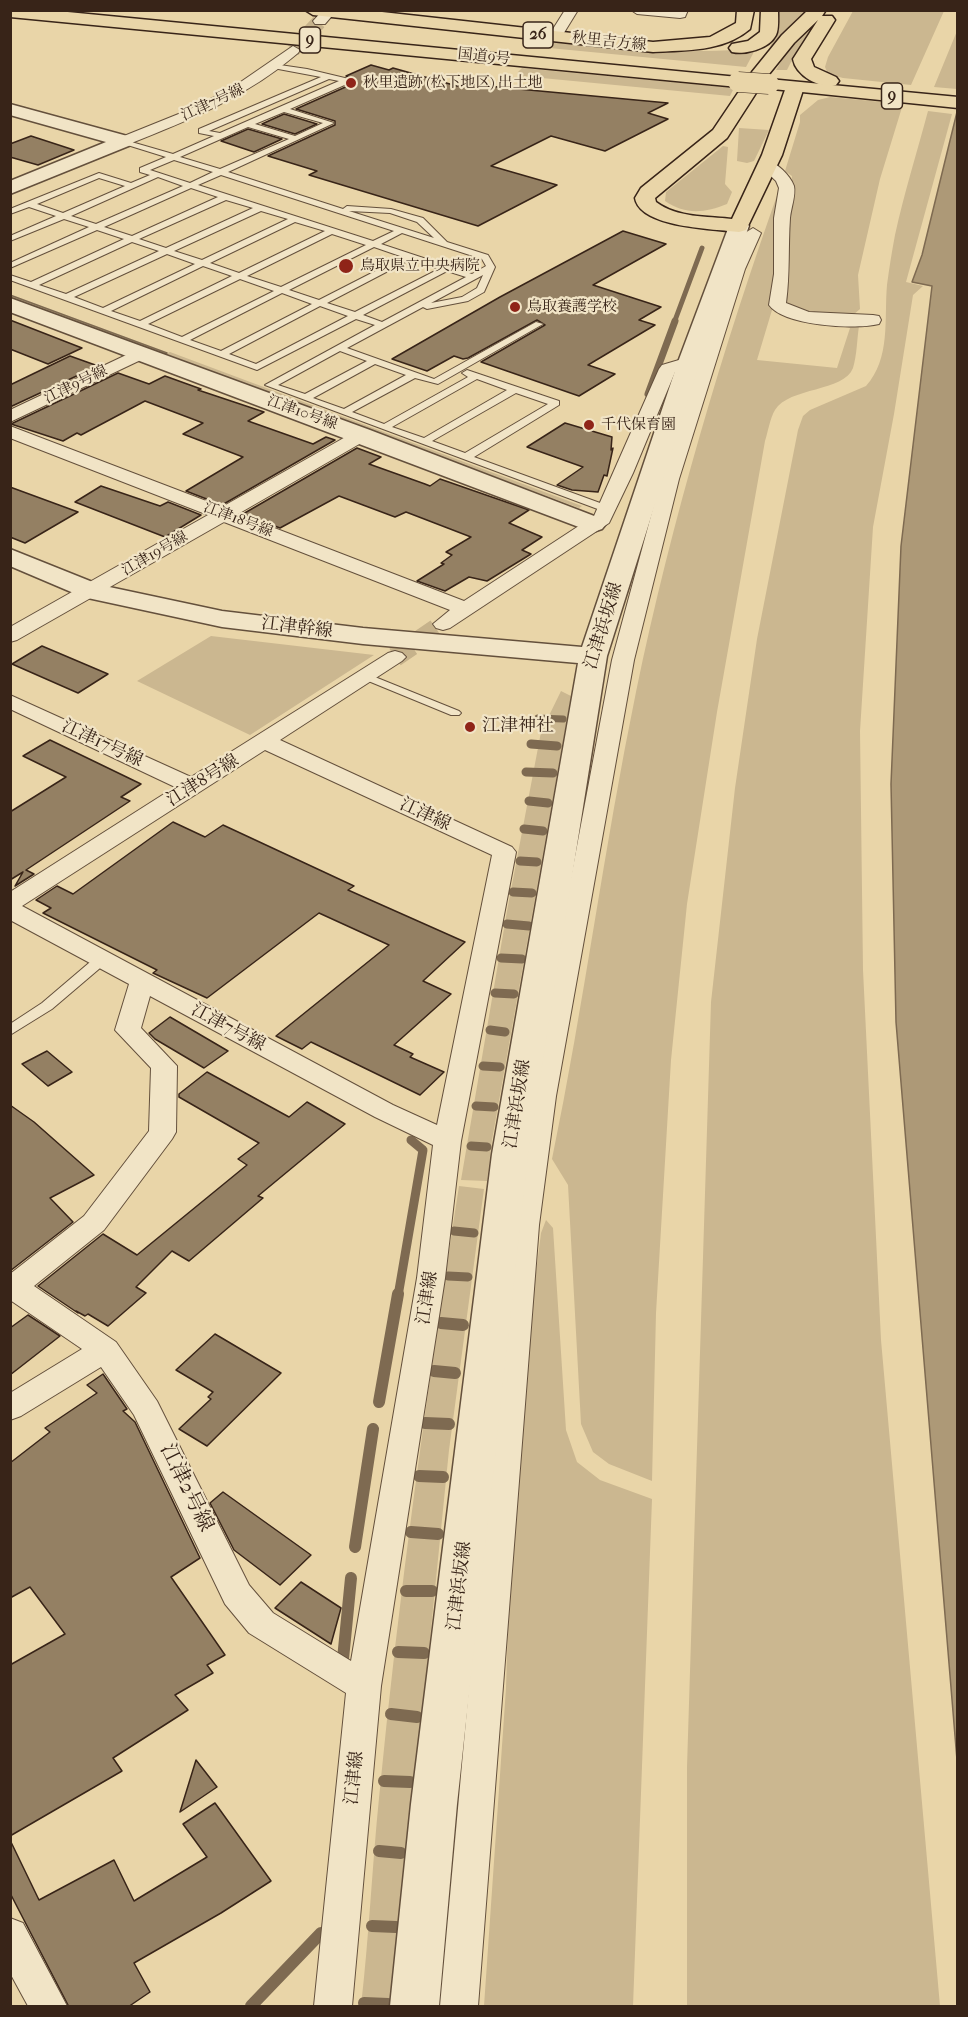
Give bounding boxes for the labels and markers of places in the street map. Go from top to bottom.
place label: 秋里遺跡 (松下地区) 出土地 [363,74,543,92]
marker: 秋里遺跡 (松下地区) 出土地 [344,76,358,90]
marker: 鳥取県立中央病院 [337,257,355,275]
place label: 鳥取県立中央病院 [360,257,480,275]
place label: 鳥取養護学校 [527,298,617,316]
marker: 鳥取養護学校 [508,300,522,314]
place label: 千代保育園 [601,416,676,434]
marker: 千代保育園 [582,418,596,432]
place label: 江津神社 [482,716,554,738]
marker: 江津神社 [463,720,477,734]

